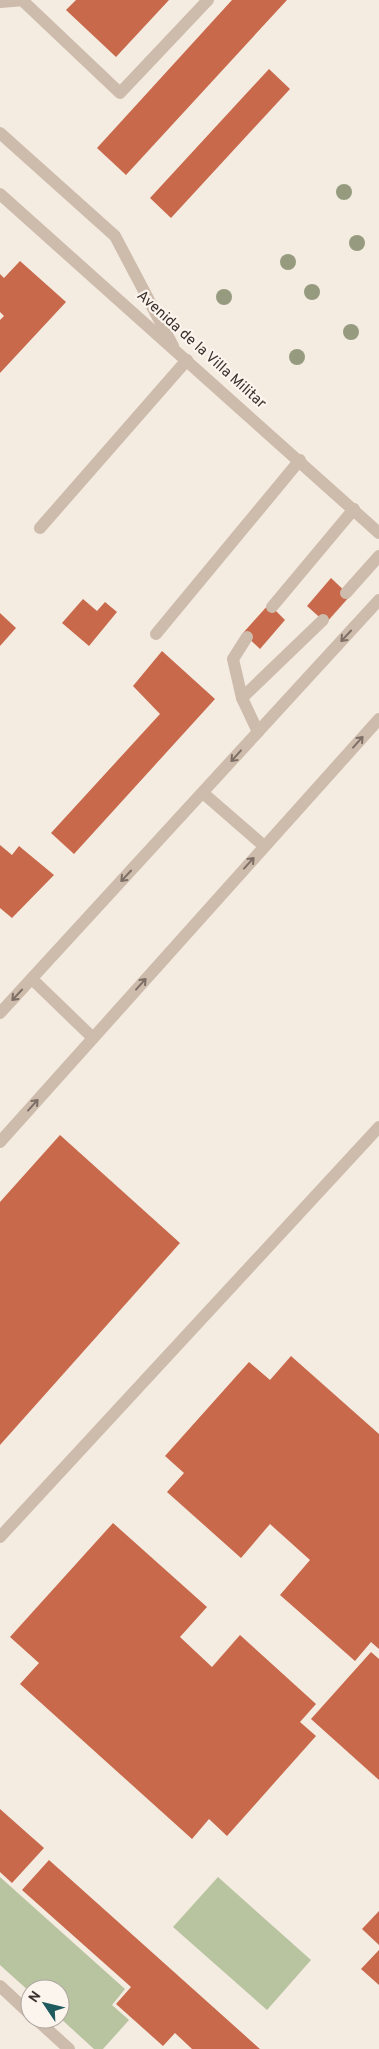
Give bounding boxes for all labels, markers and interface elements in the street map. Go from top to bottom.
street label: Avenida de la Villa Militar [132,287,270,413]
one-way arrow [340,630,352,642]
one-way arrow [352,736,364,749]
one-way arrow [230,749,242,762]
one-way arrow [244,857,255,870]
one-way arrow [121,869,132,882]
one-way arrow [135,978,147,991]
one-way arrow [11,989,22,1002]
one-way arrow [27,1099,38,1112]
north arrow [20,1979,70,2029]
text: N [26,1988,45,2006]

